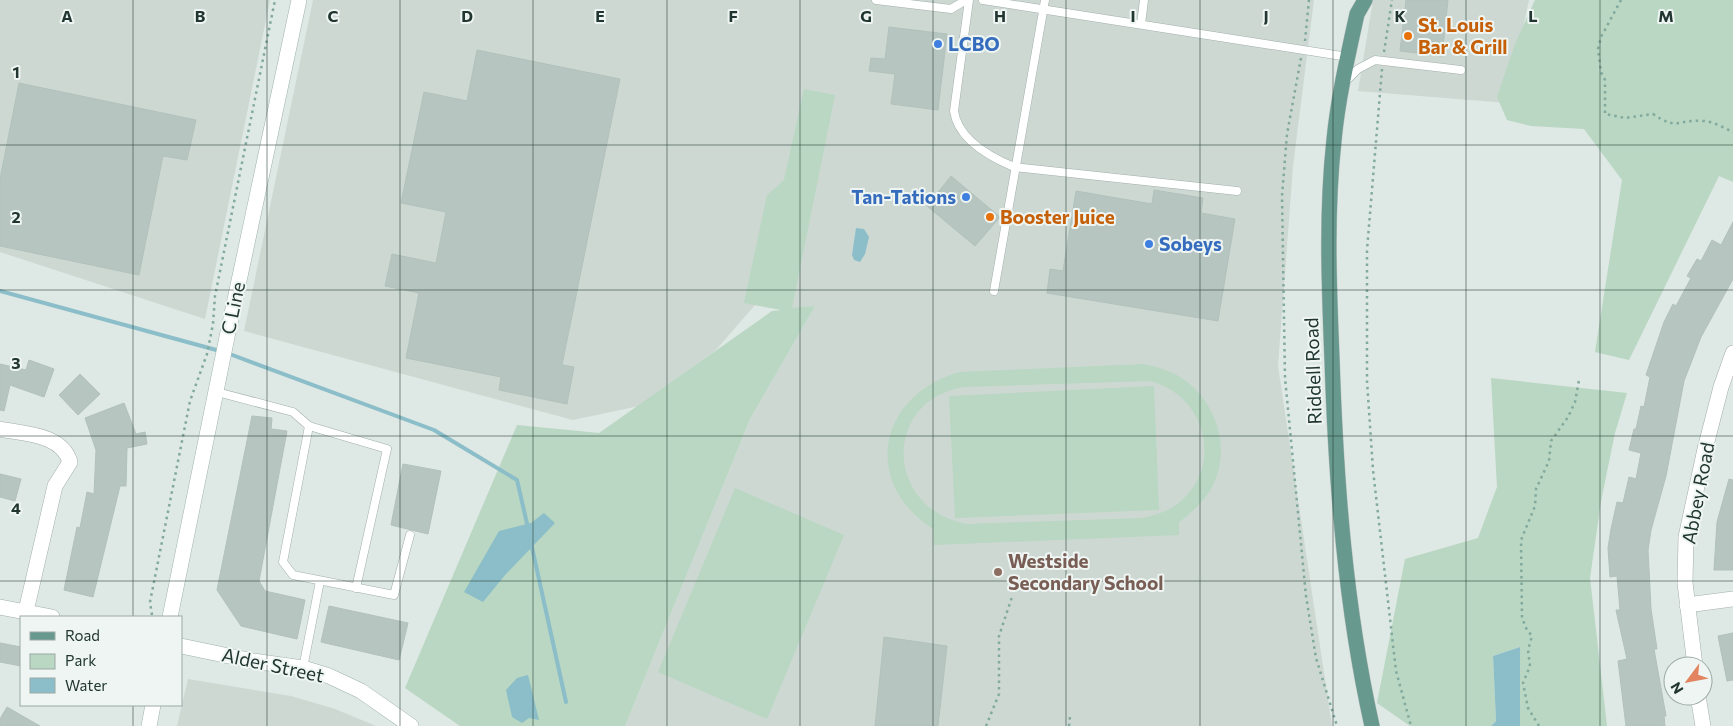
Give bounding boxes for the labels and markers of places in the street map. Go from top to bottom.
place label: St. Louis Bar & Grill [1418,13,1508,58]
marker: St. Louis Bar & Grill [1402,30,1414,42]
place label: LCBO [948,32,1000,55]
marker: LCBO [932,38,944,50]
place label: Tan-Tations [851,185,956,208]
marker: Tan-Tations [960,191,972,203]
place label: Booster Juice [1000,205,1115,228]
marker: Booster Juice [984,211,996,223]
place label: Sobeys [1159,232,1222,255]
marker: Sobeys [1143,238,1155,250]
place label: Westside Secondary School [1008,549,1163,594]
marker: Westside Secondary School [992,566,1004,578]

